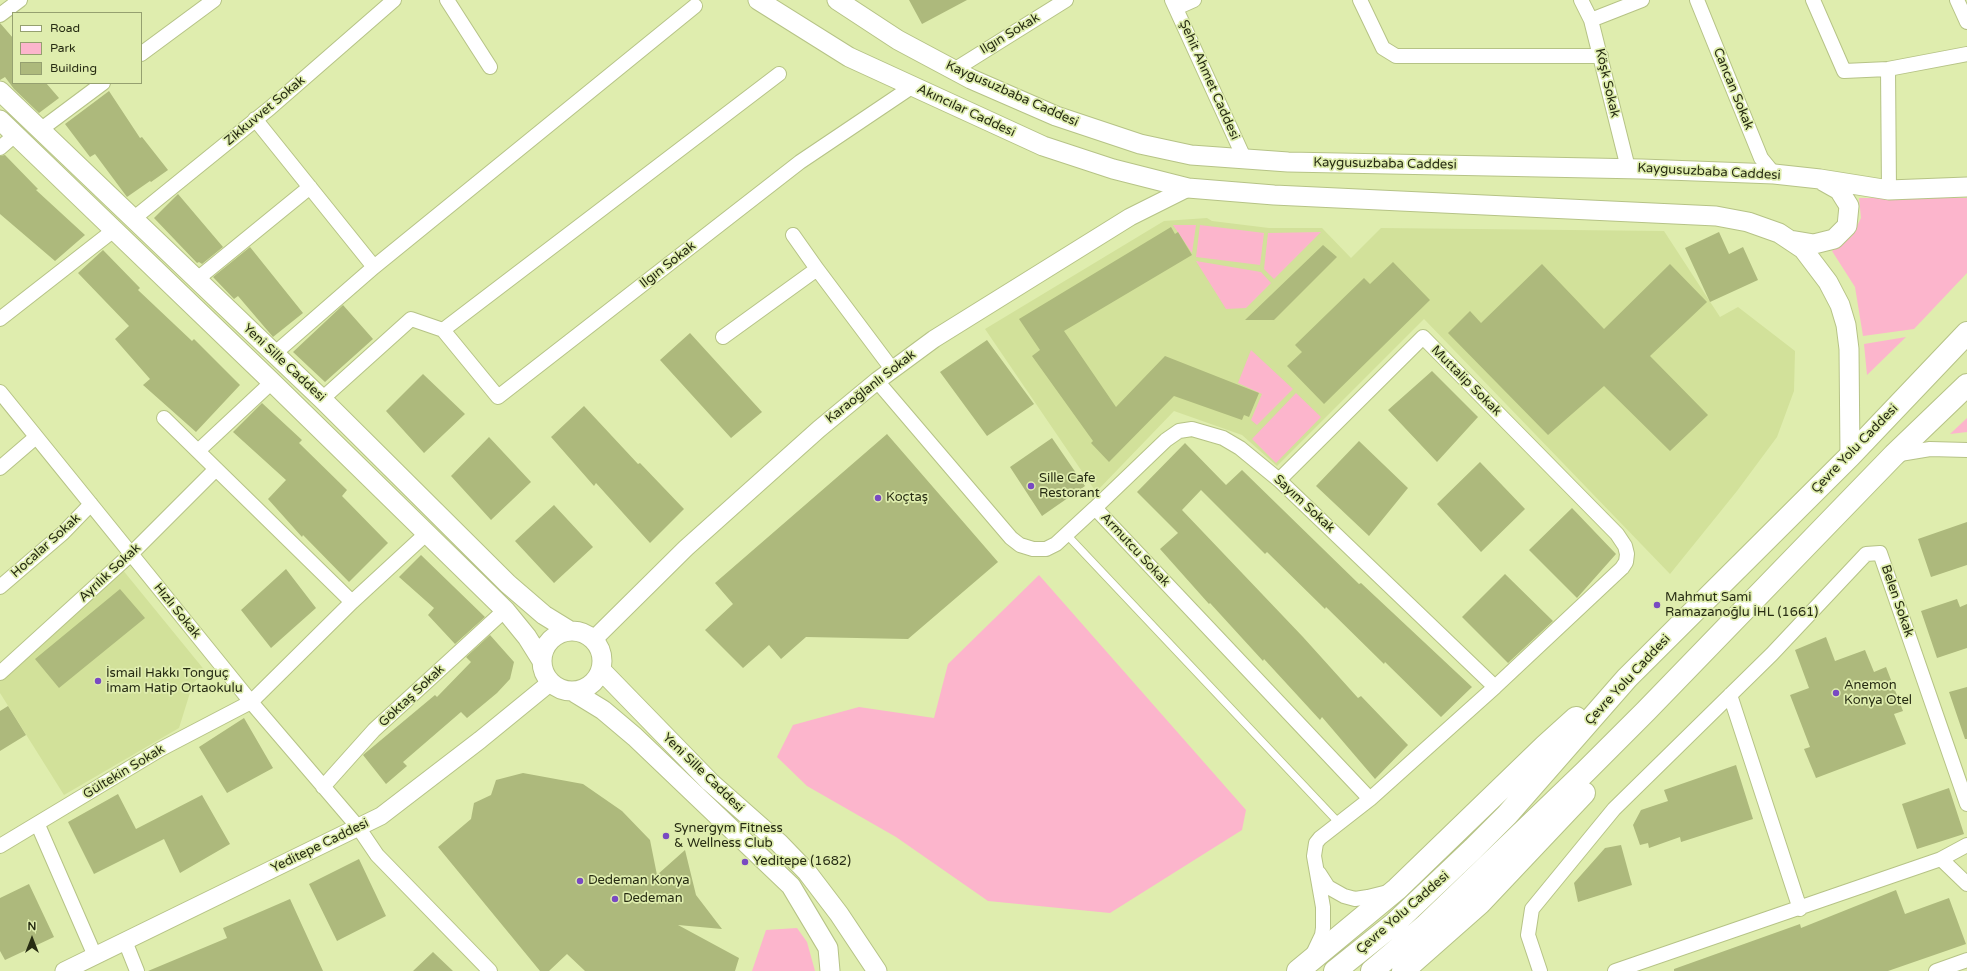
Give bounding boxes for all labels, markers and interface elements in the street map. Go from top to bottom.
street label: Ilgın Sokak [977,10,1043,58]
legend [12,12,142,84]
street label: Şehit Ahmet Caddesi [1176,18,1242,142]
text: Road [50,21,80,35]
text: Park [50,41,76,55]
street label: Cancan Sokak [1709,46,1757,132]
street label: Köşk Sokak [1591,47,1623,119]
street label: Kaygusuzbaba Caddesi [943,58,1081,130]
text: Building [50,61,97,75]
street label: Zikkuvvet Sokak [222,73,308,149]
street label: Akıncılar Caddesi [914,81,1018,141]
street label: Kaygusuzbaba Caddesi [1313,155,1457,173]
street label: Kaygusuzbaba Caddesi [1637,160,1781,184]
street label: Ilgın Sokak [637,238,699,292]
street label: Yeni Sille Caddesi [239,321,329,405]
street label: Muttalip Sokak [1428,343,1504,419]
street label: Karaoğlanlı Sokak [823,347,919,427]
street label: Çevre Yolu Caddesi [1808,401,1902,497]
place label: Sille Cafe Restorant [1039,471,1100,502]
street label: Sayım Sokak [1270,472,1338,536]
marker: Sille Cafe Restorant [1026,481,1036,491]
place label: Koçtaş [886,490,928,506]
marker: Koçtaş [873,493,883,503]
street label: Armutcu Sokak [1097,510,1173,590]
street label: Hocalar Sokak [8,511,84,581]
street label: Ayrılık Sokak [76,540,144,606]
street label: Belen Sokak [1877,563,1917,639]
street label: Hızlı Sokak [150,580,204,642]
place label: Mahmut Sami Ramazanoğlu İHL (1661) [1665,590,1818,621]
marker: Mahmut Sami Ramazanoğlu İHL (1661) [1652,600,1662,610]
street label: Çevre Yolu Caddesi [1582,632,1674,728]
street label: Göktaş Sokak [376,662,448,730]
place label: İsmail Hakkı Tonguç İmam Hatip Ortaokulu [106,666,243,697]
marker: İsmail Hakkı Tonguç İmam Hatip Ortaokulu [93,676,103,686]
place label: Anemon Konya Otel [1844,678,1912,709]
marker: Anemon Konya Otel [1831,688,1841,698]
street label: Yeni Sille Caddesi [659,730,747,816]
street label: Gültekin Sokak [81,742,167,802]
street label: Yeditepe Caddesi [269,816,371,876]
place label: Synergym Fitness & Wellness Club [674,821,783,852]
marker: Synergym Fitness & Wellness Club [661,831,671,841]
place label: Yeditepe (1682) [753,854,851,870]
marker: Yeditepe (1682) [740,857,750,867]
street label: Çevre Yolu Caddesi [1353,868,1453,958]
place label: Dedeman Konya [588,873,690,889]
marker: Dedeman Konya [575,876,585,886]
place label: Dedeman [623,891,683,907]
marker: Dedeman [610,894,620,904]
north arrow [12,919,52,959]
text: N [28,920,36,933]

